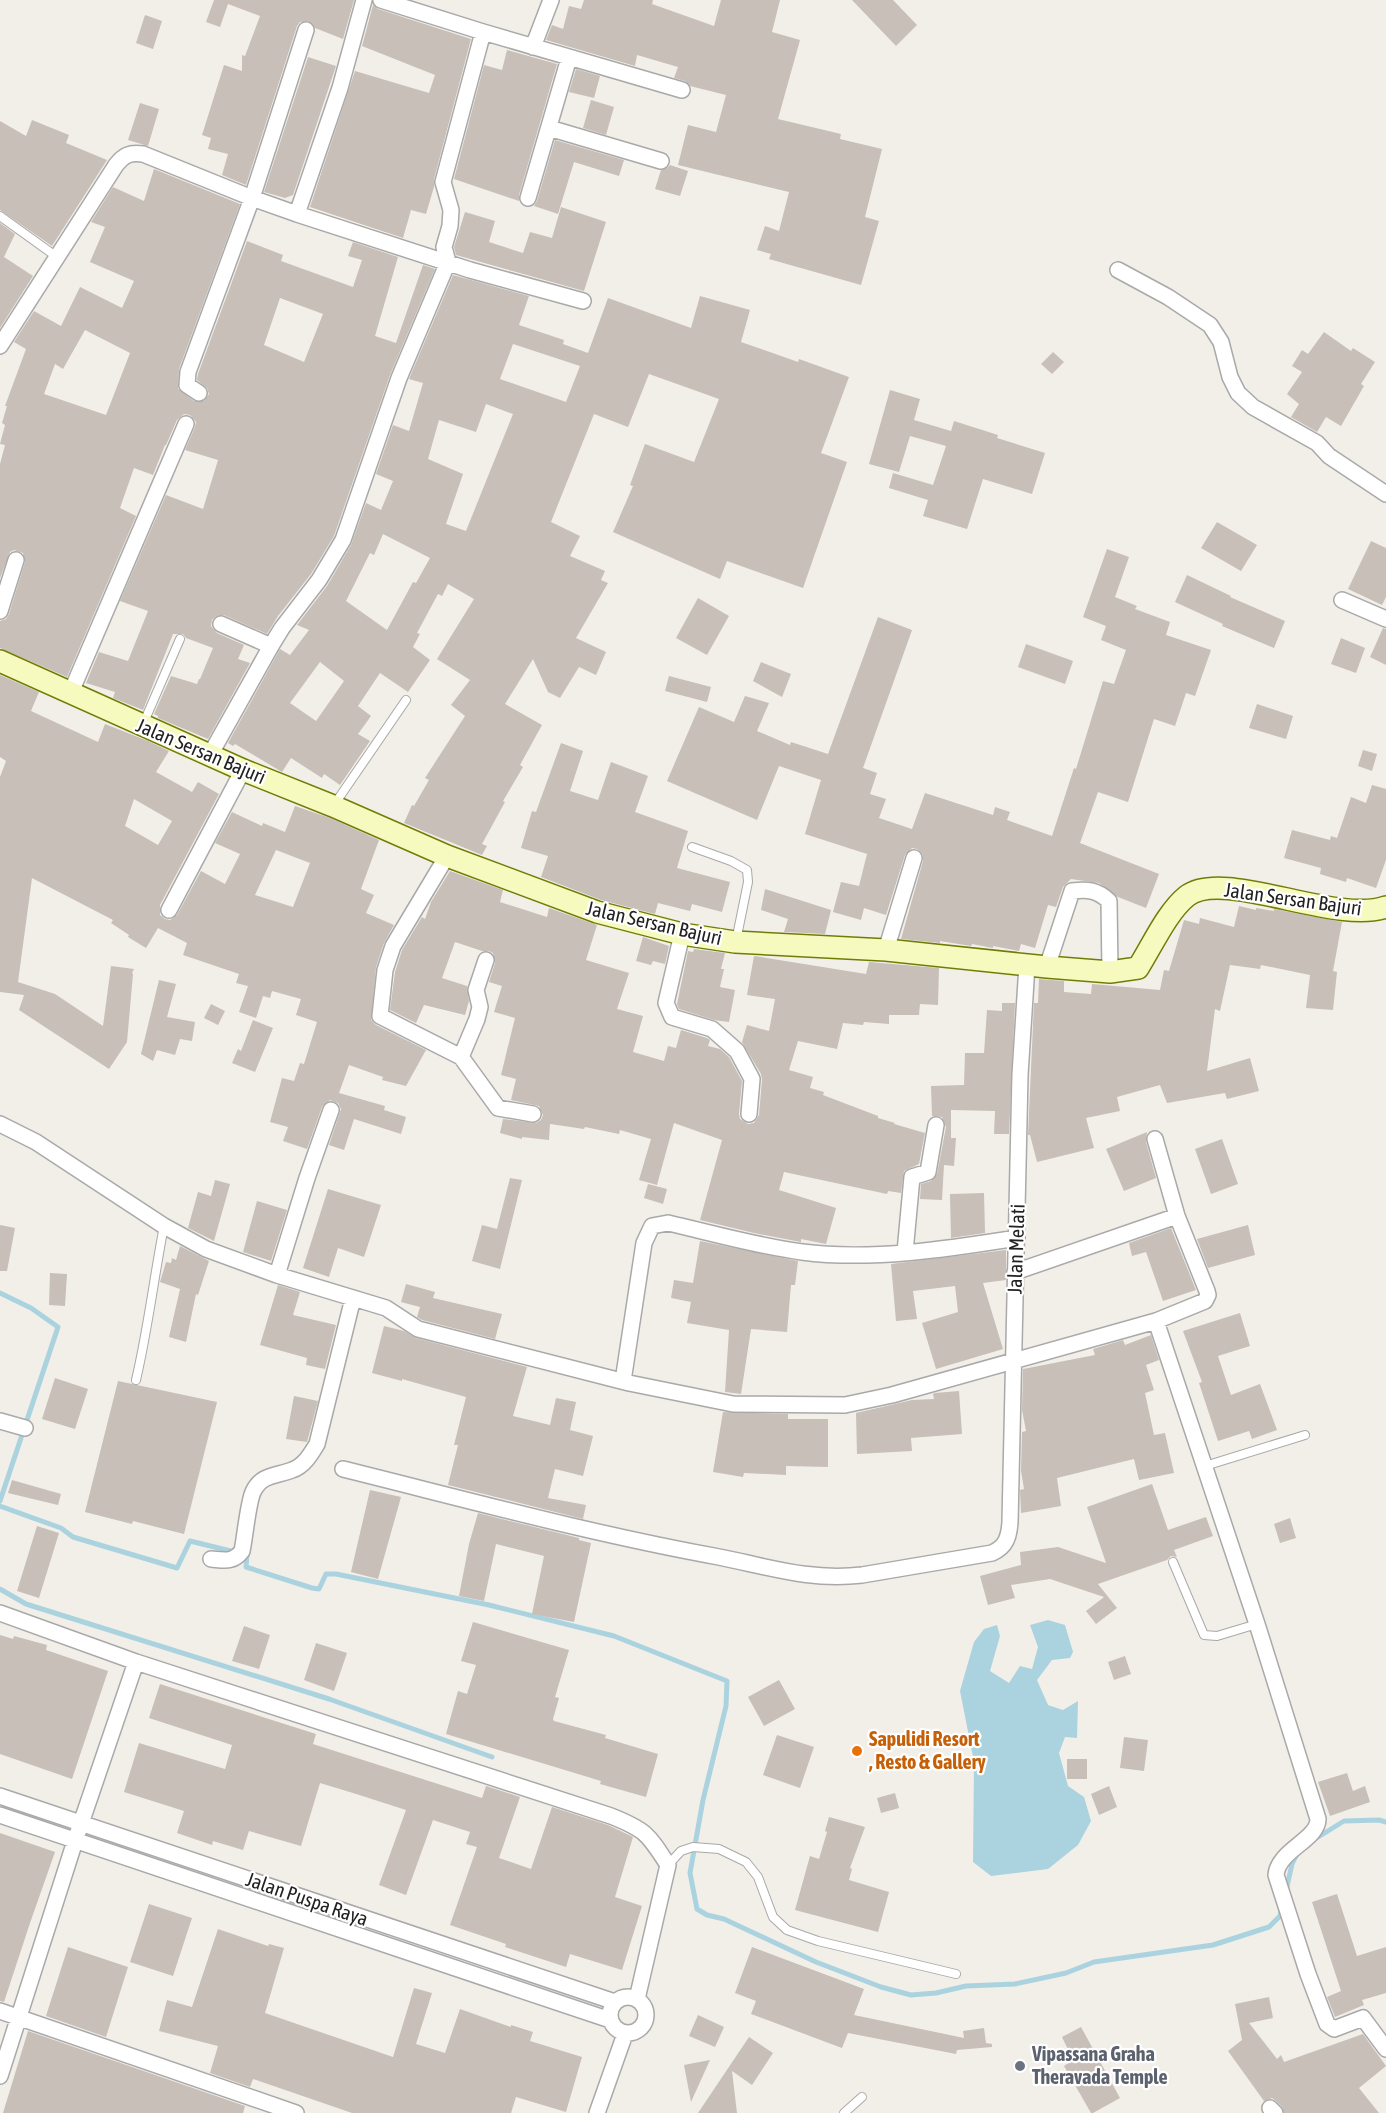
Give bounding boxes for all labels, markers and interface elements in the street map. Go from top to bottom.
street label: Jalan Sersan Bajuri [133,713,269,788]
street label: Jalan Sersan Bajuri [1223,877,1363,920]
street label: Jalan Sersan Bajuri [584,896,724,949]
street label: Jalan Melati [1002,1204,1029,1294]
place label: Sapulidi Resort , Resto & Gallery [868,1727,987,1773]
marker: Sapulidi Resort , Resto & Gallery [850,1744,864,1758]
street label: Jalan Puspa Raya [243,1867,371,1930]
place label: Vipassana Graha Theravada Temple [1031,2042,1168,2088]
marker: Vipassana Graha Theravada Temple [1013,2059,1027,2073]

